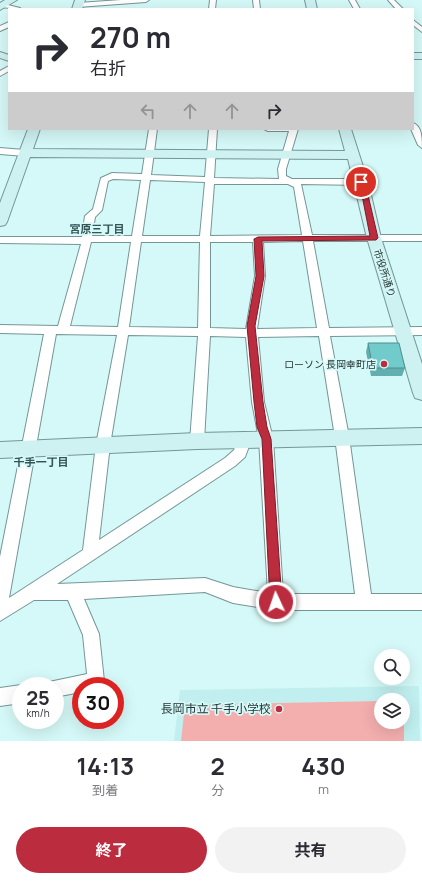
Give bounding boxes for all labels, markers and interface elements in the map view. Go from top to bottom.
text: 270 m [90,18,171,56]
icon: right [24,24,76,76]
text: 右折 [90,56,126,80]
icon: left [137,100,159,122]
icon: ahead [179,100,201,122]
icon: ahead [221,100,243,122]
icon: right [263,100,285,122]
pin [344,165,378,199]
icon: arrive [350,171,372,193]
district label: 宮原三丁目 [70,221,125,236]
street label: 市役所通り [371,247,399,299]
place label: ローソン 長岡幸町店 [284,357,376,371]
marker: ローソン 長岡幸町店 [379,359,389,369]
district label: 千手一丁目 [14,454,69,469]
position arrow [255,581,297,623]
map controls [374,649,410,729]
button: search [374,649,410,685]
speed limit sign: 30 [72,677,124,729]
text: 25 [26,684,50,711]
button: layers [374,693,410,729]
place label: 長岡市立 千手小学校 [161,700,271,717]
marker: 長岡市立 千手小学校 [274,704,284,714]
text: km/h [26,706,50,720]
text: 14:13 [76,749,134,782]
text: 2 [211,749,225,782]
text: 430 [301,749,346,782]
text: m [318,780,329,798]
text: 到着 [92,781,118,799]
text: 分 [211,781,224,799]
button: 終了 [16,827,207,873]
button: 共有 [215,827,406,873]

